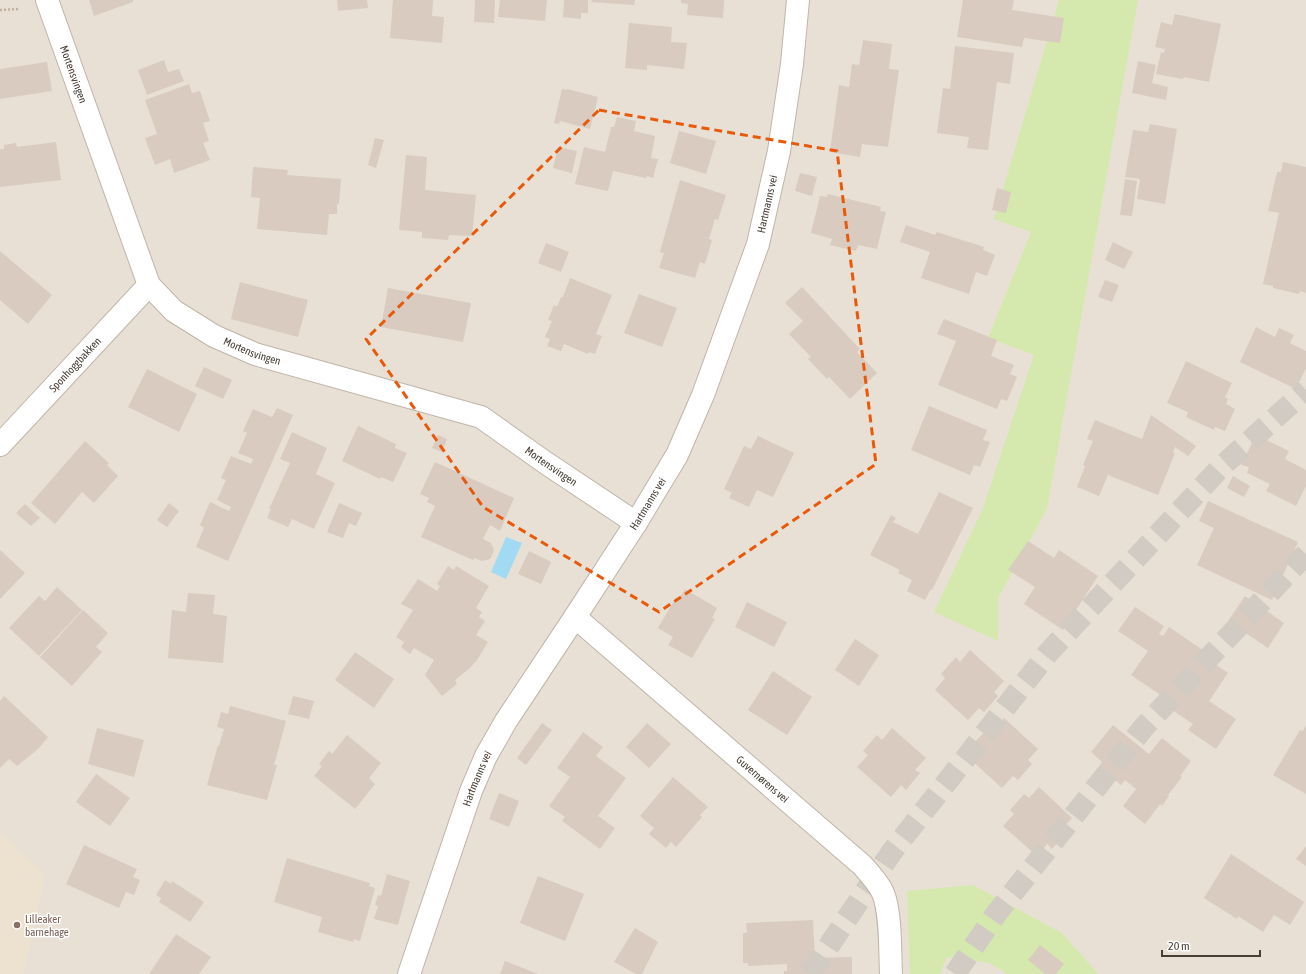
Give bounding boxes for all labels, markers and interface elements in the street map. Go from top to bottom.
street label: Mortensvingen [58,44,89,105]
street label: Hartmanns vei [755,174,779,234]
street label: Sponhoggbakken [47,335,103,394]
street label: Mortensvingen [222,335,282,367]
street label: Mortensvingen [523,444,579,488]
street label: Hartmanns vei [627,475,668,532]
street label: Hartmanns vei [460,749,494,808]
street label: Guvernørens vei [734,753,791,805]
place label: Lilleaker barnehage [25,913,69,938]
marker: Lilleaker barnehage [12,920,22,930]
scale bar [1162,932,1260,958]
text: 20 m [1168,939,1190,953]

